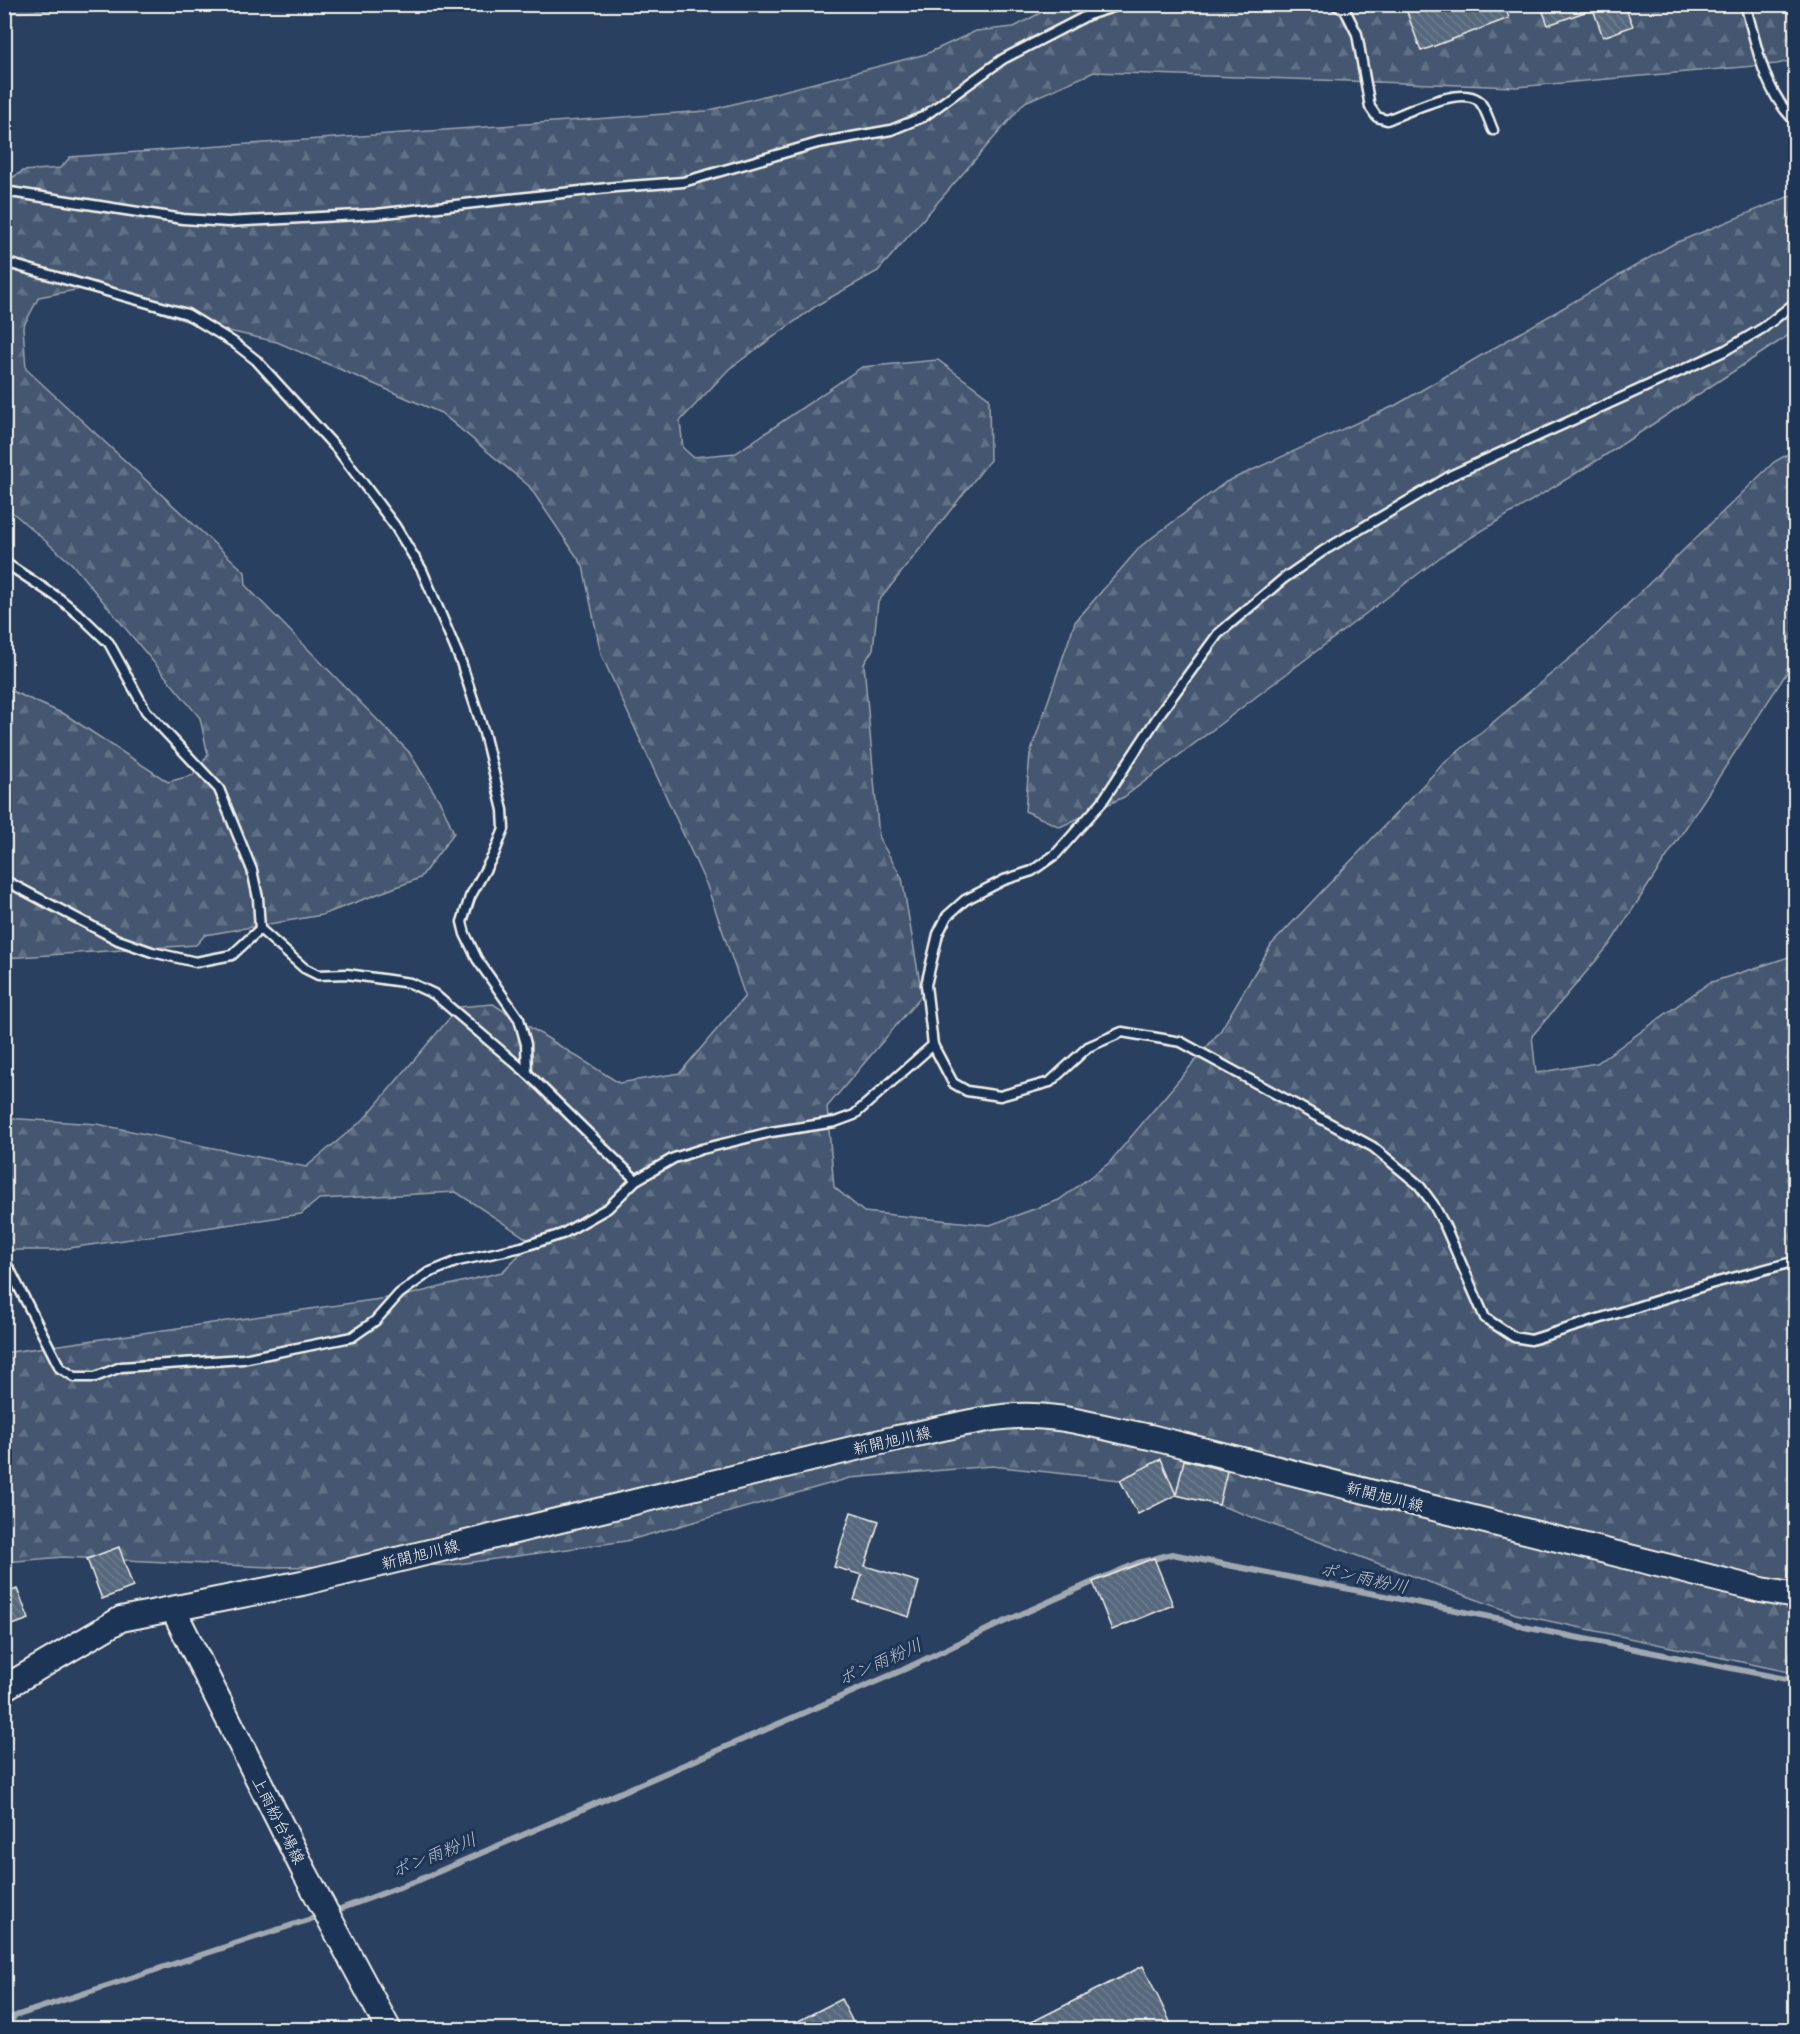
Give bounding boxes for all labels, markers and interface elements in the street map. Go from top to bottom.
street label: 新開旭川線 [851,1423,933,1460]
street label: 新開旭川線 [1344,1479,1426,1516]
street label: 新開旭川線 [379,1537,461,1574]
water label: ポン雨粉川 [1318,1559,1410,1598]
water label: ポン雨粉川 [835,1635,926,1690]
street label: 上雨紛台場線 [247,1774,308,1868]
water label: ポン雨粉川 [389,1829,480,1882]

